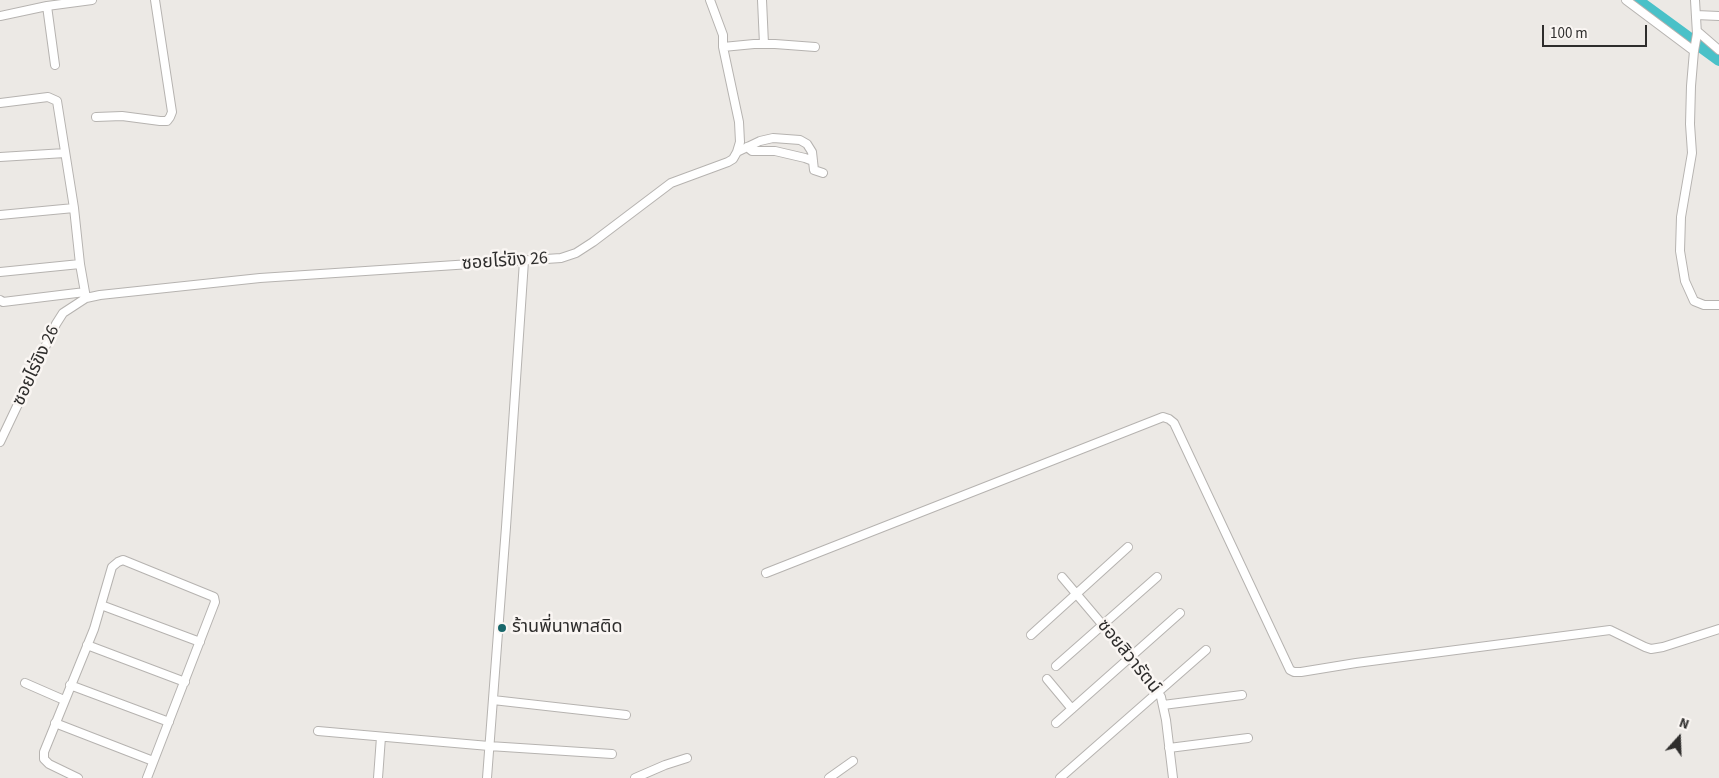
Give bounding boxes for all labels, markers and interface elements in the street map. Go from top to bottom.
scale bar [1544,15,1649,47]
text: 100 m [1550,23,1588,44]
street label: ซอยไร่ขิง 26 [461,248,549,276]
street label: ซอยไร่ขิง 26 [9,322,65,410]
street label: ซอยสิวารัตน์ [1092,616,1164,698]
place label: ร้านพี่นาพาสติด [512,617,623,639]
marker: ร้านพี่นาพาสติด [496,622,508,634]
north arrow [1654,713,1704,763]
text: N [1676,713,1692,735]

